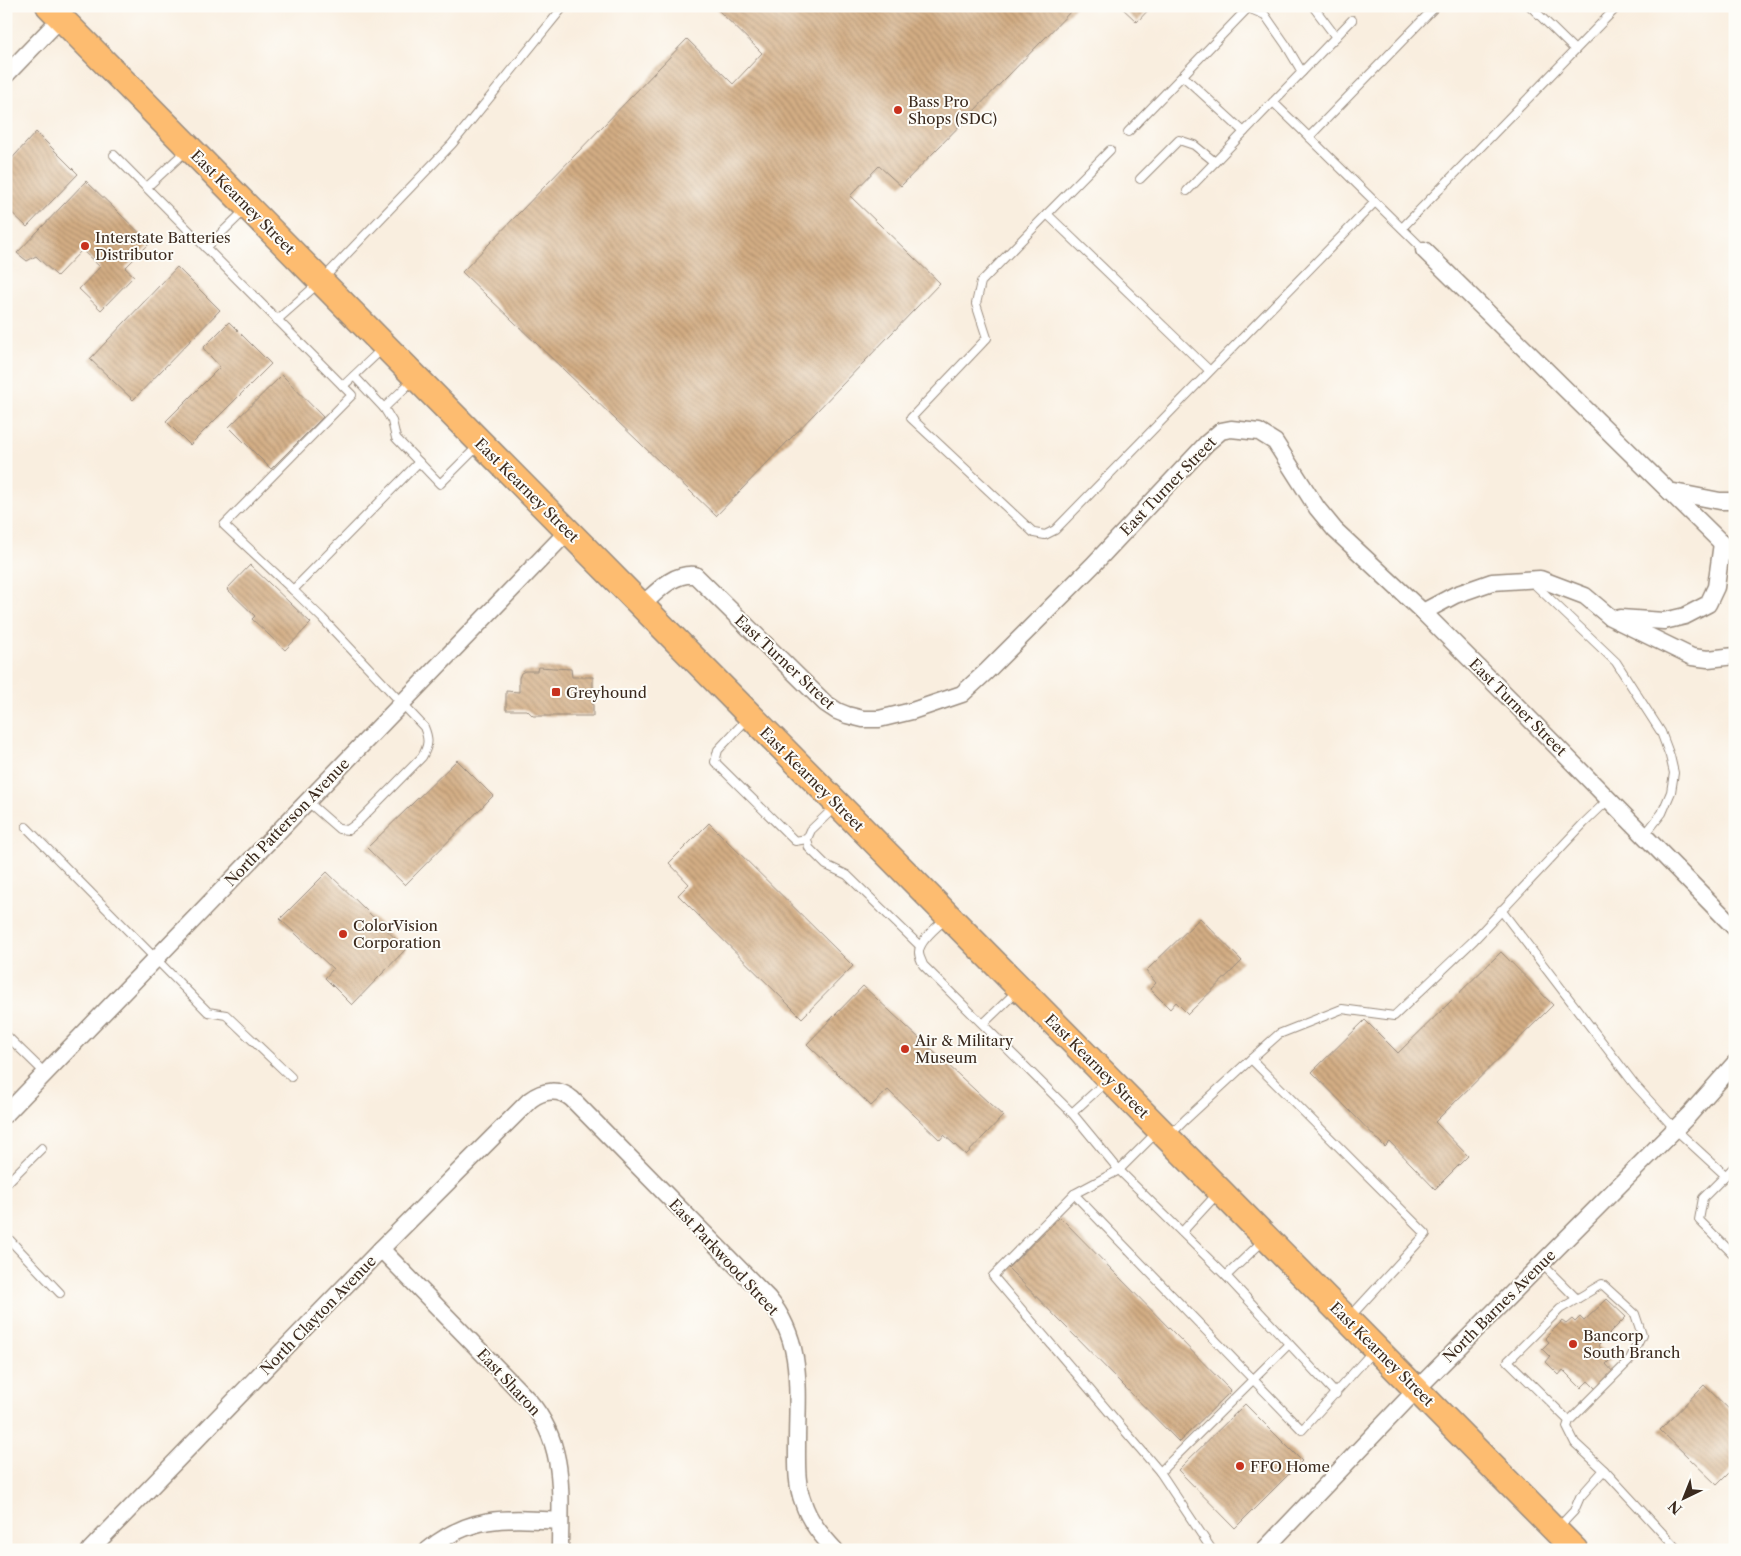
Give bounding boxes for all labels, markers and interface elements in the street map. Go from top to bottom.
place label: Bass Pro Shops (SDC) [908,92,997,128]
marker: Bass Pro Shops (SDC) [892,104,904,116]
street label: East Kearney Street [187,146,300,259]
place label: Interstate Batteries Distributor [95,228,231,264]
marker: Interstate Batteries Distributor [79,240,91,252]
street label: East Turner Street [1116,432,1221,539]
street label: East Kearney Street [471,434,584,547]
street label: East Turner Street [731,611,840,714]
street label: East Turner Street [1465,654,1571,760]
place label: Greyhound [566,683,647,702]
marker: Greyhound [550,686,562,698]
street label: East Kearney Street [756,723,869,836]
street label: North Patterson Avenue [221,754,353,890]
place label: ColorVision Corporation [353,916,442,952]
marker: ColorVision Corporation [337,928,349,940]
street label: East Kearney Street [1041,1010,1154,1123]
place label: Air & Military Museum [914,1031,1014,1067]
marker: Air & Military Museum [899,1043,911,1055]
street label: East Parkwood Street [665,1195,783,1320]
street label: North Barnes Avenue [1439,1246,1559,1366]
street label: North Clayton Avenue [256,1251,380,1379]
street label: East Kearney Street [1326,1298,1439,1411]
place label: Bancorp South Branch [1583,1326,1681,1362]
marker: Bancorp South Branch [1567,1338,1579,1350]
street label: East Sharon [473,1344,545,1420]
place label: FFO Home [1250,1457,1330,1476]
marker: FFO Home [1234,1460,1246,1472]
north arrow [1658,1474,1708,1524]
text: N [1665,1497,1686,1518]

